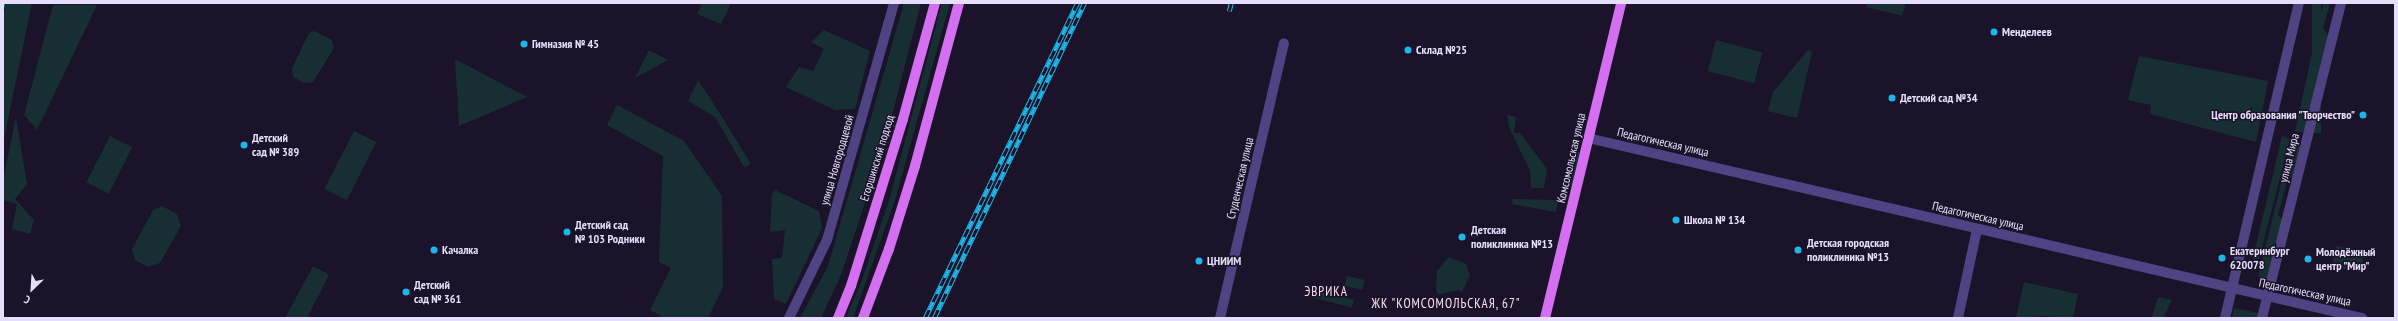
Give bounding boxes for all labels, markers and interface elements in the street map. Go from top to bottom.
place label: Менделеев [2002,25,2052,39]
marker: Менделеев [1989,27,1999,37]
place label: Гимназия № 45 [532,37,599,51]
marker: Гимназия № 45 [519,39,529,49]
place label: Склад №25 [1416,43,1467,57]
marker: Склад №25 [1403,45,1413,55]
place label: Детский сад №34 [1900,91,1977,105]
marker: Детский сад №34 [1887,93,1897,103]
place label: Центр образования "Творчество" [2210,108,2355,122]
marker: Центр образования "Творчество" [2358,110,2368,120]
street label: Комсомольская улица [1554,111,1588,205]
street label: улица Новгородцевой [817,113,857,207]
street label: Егоршинский подход [857,113,897,203]
street label: Педагогическая улица [1616,124,1710,160]
place label: Детский сад № 389 [252,131,299,159]
street label: улица Мира [2276,132,2302,184]
street label: Студенческая улица [1224,136,1256,220]
marker: Детский сад № 389 [239,140,249,150]
street label: Педагогическая улица [1931,198,2025,234]
place label: Школа № 134 [1684,213,1745,227]
marker: Школа № 134 [1671,215,1681,225]
place label: Детский сад № 103 Родники [575,218,645,246]
place label: Детская поликлиника №13 [1471,223,1553,251]
marker: Детский сад № 103 Родники [562,227,572,237]
marker: Детская поликлиника №13 [1456,231,1468,243]
place label: Детская городская поликлиника №13 [1807,236,1889,264]
place label: Качалка [442,243,478,257]
marker: Детская городская поликлиника №13 [1792,244,1804,256]
place label: Екатеринбург 620078 [2230,244,2289,272]
marker: Качалка [429,245,439,255]
place label: Молодёжный центр "Мир" [2316,245,2375,273]
marker: Екатеринбург 620078 [2217,253,2227,263]
place label: ЦНИИМ [1207,254,1241,268]
marker: Молодёжный центр "Мир" [2303,254,2313,264]
marker: ЦНИИМ [1194,256,1204,266]
north arrow [12,269,52,309]
street label: Педагогическая улица [2258,275,2352,309]
place label: Детский сад № 361 [414,278,461,306]
district label: ЭВРИКА [1304,284,1348,300]
marker: Детский сад № 361 [401,287,411,297]
text: С [22,292,32,307]
district label: ЖК "КОМСОМОЛЬСКАЯ, 67" [1371,296,1521,312]

